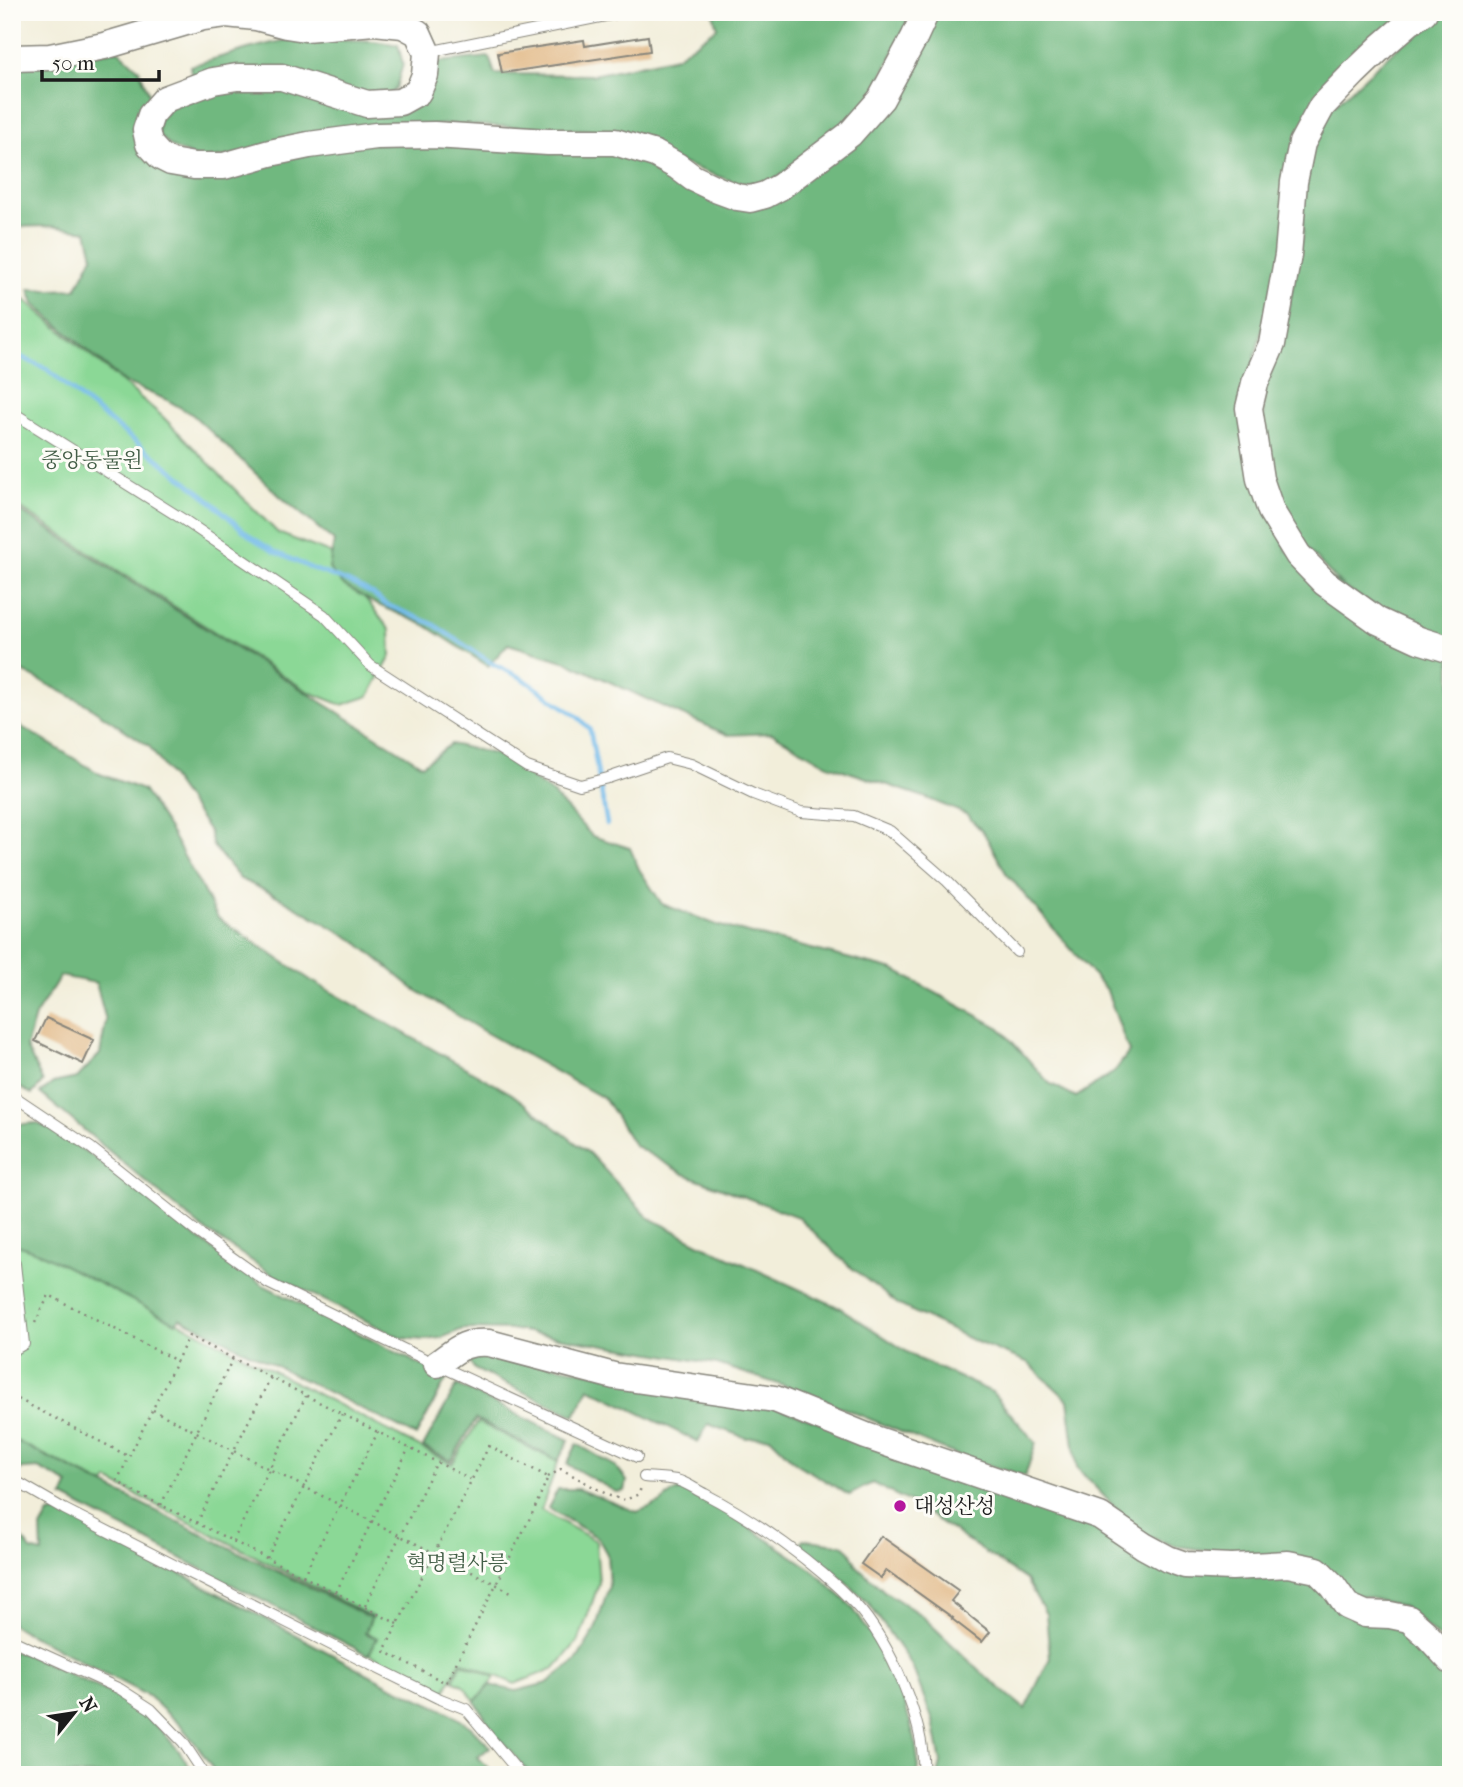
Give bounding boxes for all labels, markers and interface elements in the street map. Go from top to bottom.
scale bar [42,38,159,82]
text: 50 m [52,51,95,75]
park label: 중앙동물원 [41,448,143,472]
place label: 대성산성 [914,1494,995,1518]
marker: 대성산성 [892,1498,908,1514]
park label: 혁명렬사릉 [406,1551,508,1575]
north arrow [38,1678,108,1748]
text: N [75,1693,101,1717]

